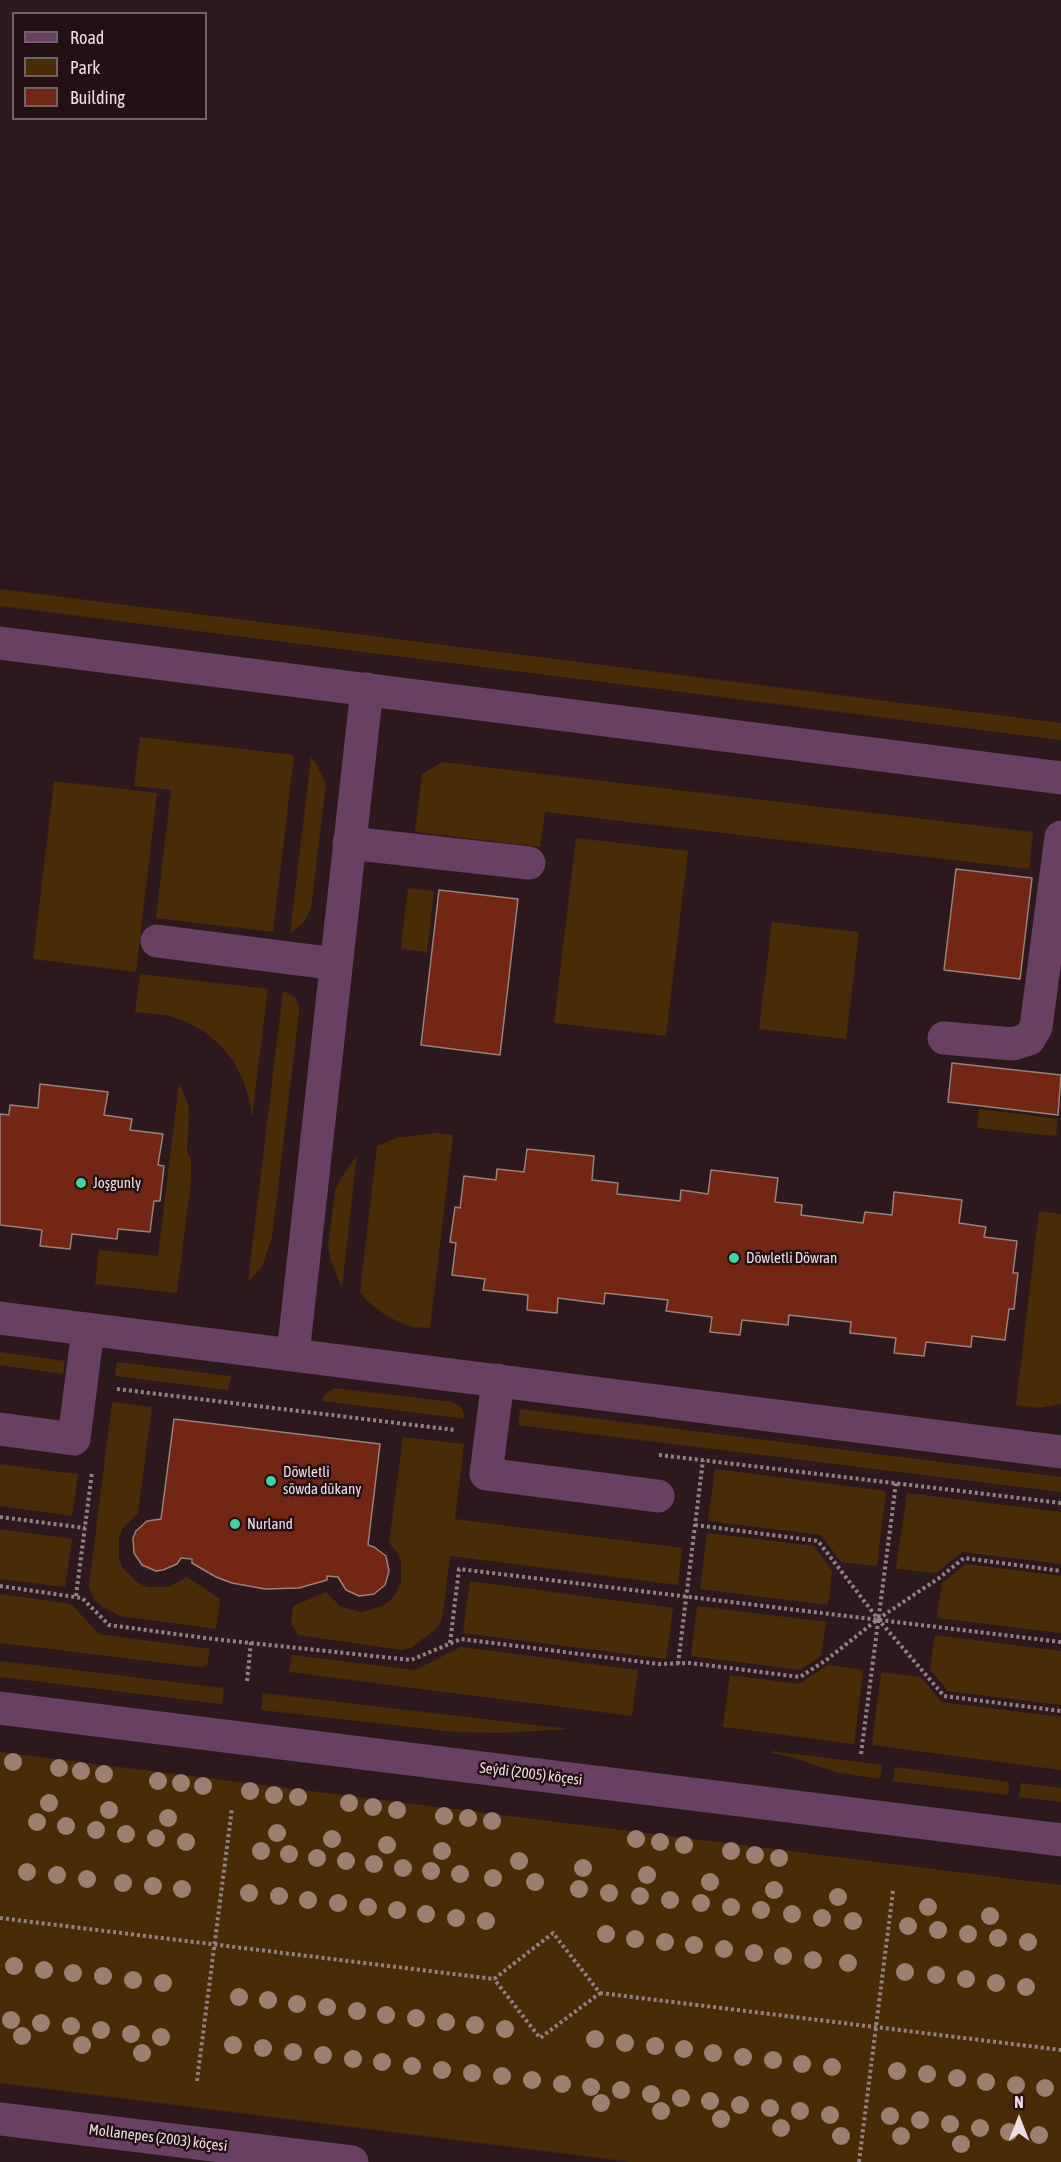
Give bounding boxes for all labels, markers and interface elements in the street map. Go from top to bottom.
legend [12,12,207,120]
text: Road [70,27,104,48]
text: Park [70,57,100,78]
text: Building [70,87,125,108]
place label: Joşgunly [93,1174,141,1192]
marker: Joşgunly [74,1176,88,1190]
place label: Döwletli Döwran [746,1249,837,1267]
marker: Döwletli Döwran [727,1251,741,1265]
place label: Döwletli söwda dükany [283,1463,362,1498]
marker: Döwletli söwda dükany [264,1474,278,1488]
place label: Nurland [247,1515,293,1533]
marker: Nurland [228,1517,242,1531]
street label: Seýdi (2005) köçesi [479,1759,583,1789]
north arrow [989,2090,1049,2150]
text: N [1014,2093,1024,2111]
street label: Mollanepes (2003) köçesi [88,2121,228,2155]

